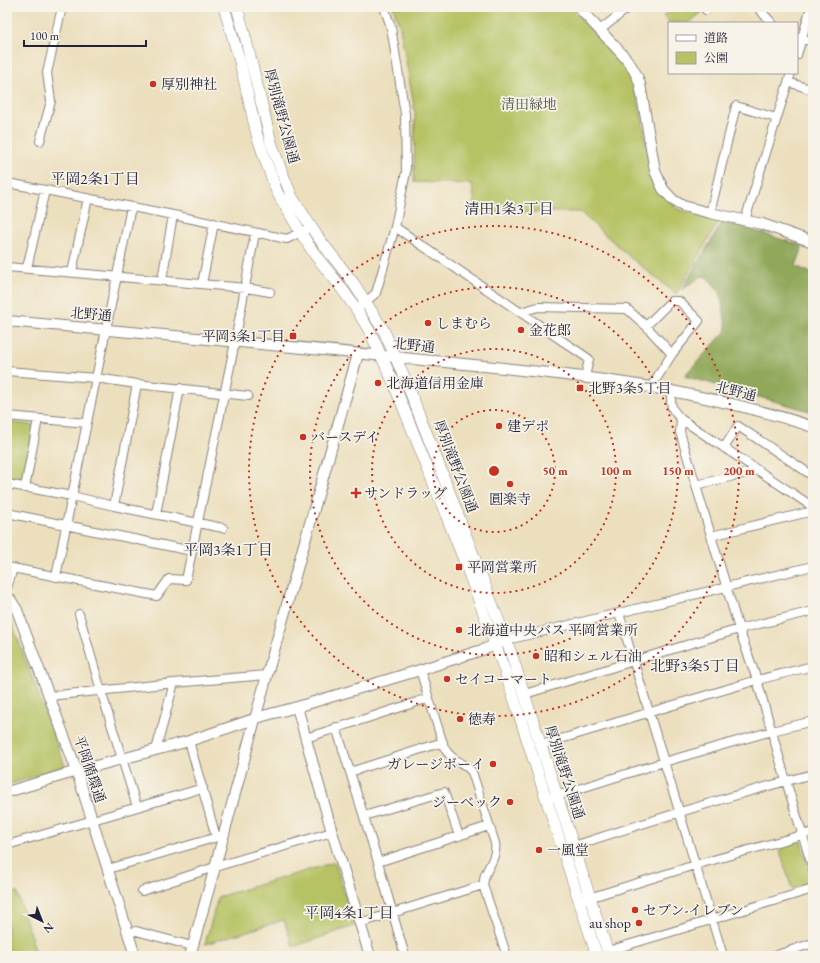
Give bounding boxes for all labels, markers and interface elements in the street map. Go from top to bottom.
scale bar [24,22,146,48]
legend [668,22,798,74]
text: 100 m [30,28,60,44]
text: 道路 [704,30,728,46]
text: 公園 [704,50,728,66]
street label: 厚別滝野公園通 [261,66,303,166]
place label: 厚別神社 [161,75,217,93]
marker: 厚別神社 [148,79,158,89]
park label: 清田緑地 [501,95,557,113]
district label: 平岡2条1丁目 [50,169,140,188]
district label: 清田1条3丁目 [464,199,554,218]
street label: 北野通 [69,303,113,325]
place label: しまむら [436,314,492,332]
marker: しまむら [423,318,433,328]
place label: 金花郎 [529,321,571,339]
marker: 金花郎 [516,325,526,335]
place label: 平岡3条1丁目 [202,327,285,345]
marker: 平岡3条1丁目 [288,331,298,341]
street label: 北野通 [392,334,436,356]
place label: 北海道信用金庫 [386,374,484,392]
street label: 北野通 [713,377,759,405]
marker: 北海道信用金庫 [373,378,383,388]
place label: 北野3条5丁目 [588,379,671,397]
marker: 北野3条5丁目 [575,383,585,393]
street label: 厚別滝野公園通 [430,417,482,515]
place label: 建デポ [507,417,549,435]
marker: 建デポ [494,421,504,431]
place label: バースデイ [311,428,379,446]
marker: バースデイ [298,432,308,442]
text: 50 m [542,463,568,479]
text: 100 m [600,463,632,479]
text: 150 m [662,463,694,479]
text: 200 m [723,463,755,479]
centre of rings [487,464,501,478]
marker: 圓楽寺 [505,479,515,489]
place label: サンドラッグ [364,484,447,502]
marker: サンドラッグ [351,488,361,498]
place label: 圓楽寺 [489,490,531,508]
district label: 平岡3条1丁目 [183,540,273,559]
place label: 平岡営業所 [467,558,537,576]
marker: 平岡営業所 [454,562,464,572]
place label: 北海道中央バス 平岡営業所 [467,621,638,639]
marker: 北海道中央バス 平岡営業所 [454,625,464,635]
place label: 昭和シェル石油 [544,647,642,665]
marker: 昭和シェル石油 [531,651,541,661]
district label: 北野3条5丁目 [650,656,740,675]
place label: セイコーマート [455,670,552,688]
marker: セイコーマート [442,674,452,684]
place label: 徳寿 [468,710,496,728]
marker: 徳寿 [455,714,465,724]
street label: 厚別滝野公園通 [541,723,589,821]
street label: 平岡循環通 [70,733,110,805]
place label: ガレージボーイ [387,755,485,773]
marker: ガレージボーイ [488,759,498,769]
place label: ジーベック [432,793,502,811]
marker: ジーベック [505,797,515,807]
place label: 一風堂 [547,841,589,859]
marker: 一風堂 [534,845,544,855]
north arrow [22,901,62,941]
place label: セブン-イレブン [643,901,744,919]
district label: 平岡4条1丁目 [304,903,394,922]
marker: セブン-イレブン [630,905,640,915]
place label: au shop [589,914,631,932]
marker: au shop [634,918,644,928]
text: N [41,920,57,937]

